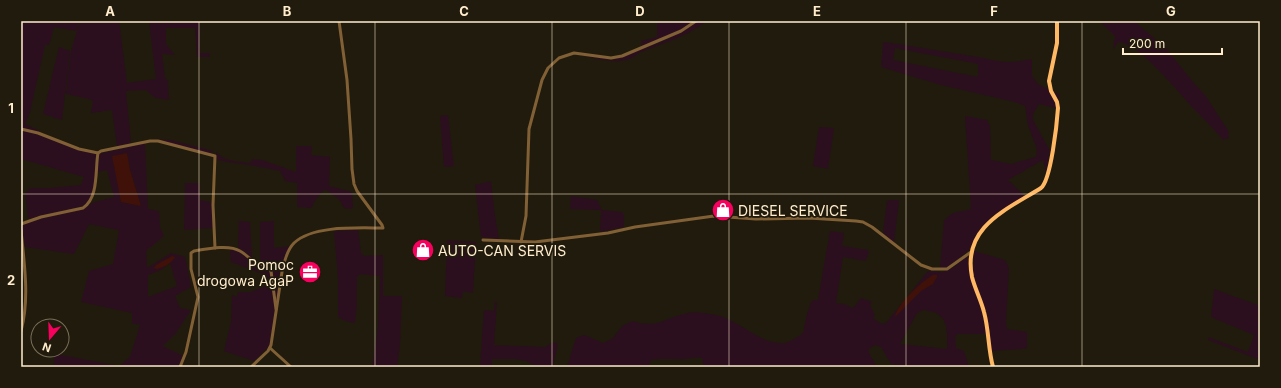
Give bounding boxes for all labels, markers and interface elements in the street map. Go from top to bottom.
text: A [105,3,115,19]
text: B [283,3,292,19]
text: C [459,3,469,19]
text: D [635,3,645,19]
text: E [813,3,821,19]
text: F [990,3,998,19]
text: G [1166,3,1176,19]
scale bar [1123,30,1222,56]
text: 200 m [1129,36,1165,51]
text: 1 [8,100,14,116]
shop icon: DIESEL SERVICE [710,197,736,223]
place label: DIESEL SERVICE [738,202,848,219]
shop icon: AUTO-CAN SERVIS [410,237,436,263]
place label: AUTO-CAN SERVIS [438,242,566,259]
place label: Pomoc drogowa AgaP [197,256,294,289]
office icon: Pomoc drogowa AgaP [297,259,323,285]
text: 2 [7,272,15,288]
north arrow [30,318,70,358]
text: N [40,339,53,355]

